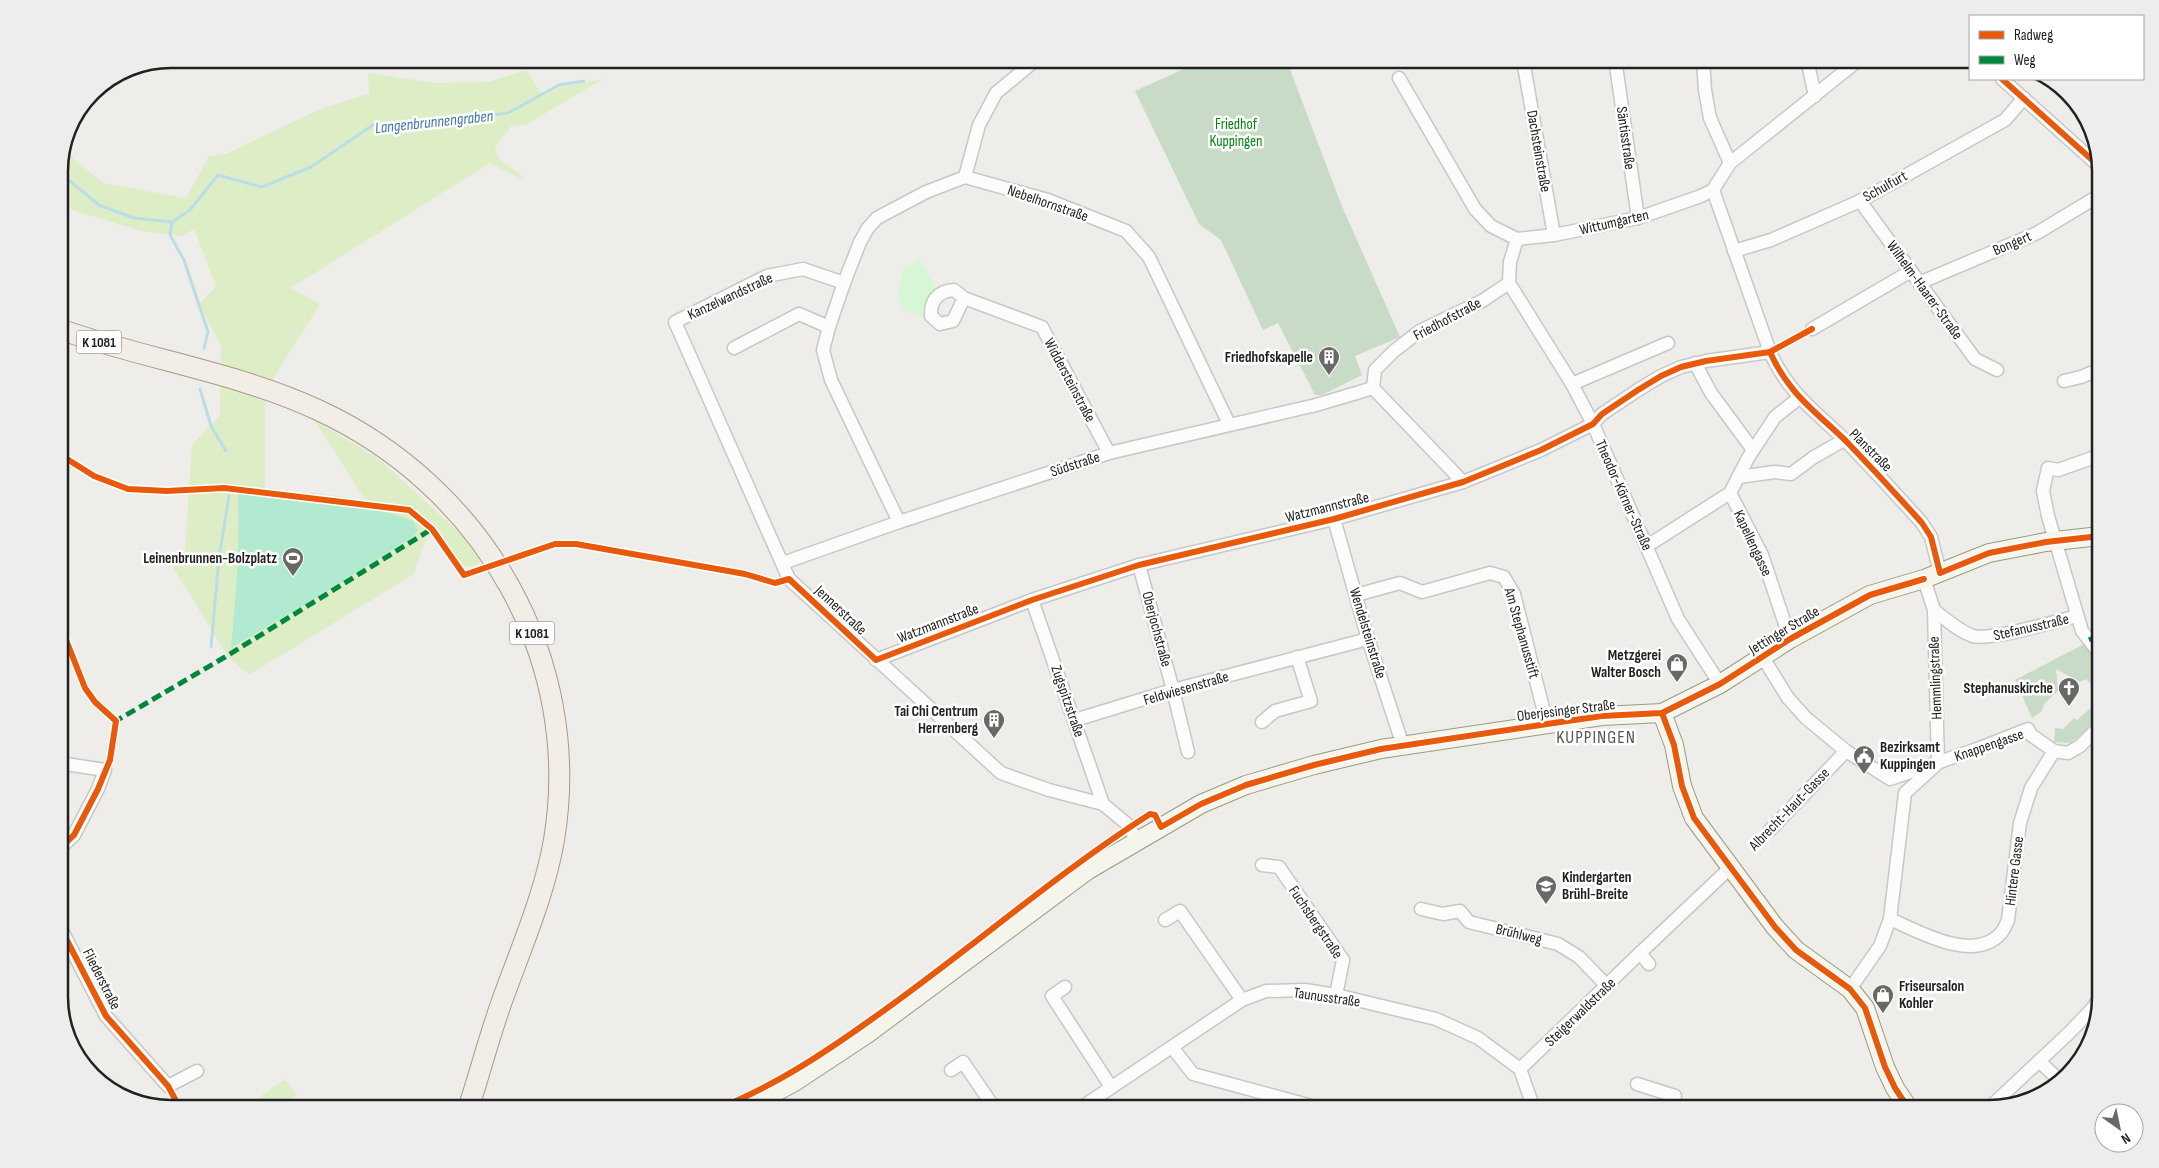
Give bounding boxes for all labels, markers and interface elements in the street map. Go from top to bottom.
legend [1969,15,2144,80]
text: Radweg [2014,26,2053,45]
text: Weg [2014,51,2036,70]
street label: Säntisstraße [1612,105,1639,171]
water label: Langenbrunnengraben [374,107,494,138]
street label: Dachsteinstraße [1522,109,1555,193]
park label: Friedhof Kuppingen [1210,115,1262,151]
street label: Schulfurt [1860,166,1911,206]
street label: Nebelhornstraße [1005,181,1091,226]
street label: Wittumgarten [1578,205,1651,240]
street label: Bongert [1990,227,2035,260]
street label: Wilhelm-Haarer-Straße [1882,237,1967,344]
street label: Kanzelwandstraße [685,268,776,324]
street label: Friedhofstraße [1410,294,1484,345]
road number: K 1081 [76,331,122,354]
street label: Widdersteinstraße [1039,335,1100,425]
building icon: Friedhofskapelle [1317,345,1341,376]
place label: Friedhofskapelle [1225,348,1313,367]
street label: Planstraße [1845,425,1896,476]
street label: Theodor-Körner-Straße [1591,437,1656,554]
street label: Südstraße [1048,448,1102,481]
street label: Watzmannstraße [1283,488,1371,527]
street label: Kapellengasse [1729,507,1776,579]
sports icon: Leinenbrunnen-Bolzplatz [281,546,305,577]
place label: Leinenbrunnen-Bolzplatz [143,549,277,568]
street label: Jennerstraße [810,581,871,639]
street label: Wendelsteinstraße [1345,585,1390,681]
street label: Am Stephanusstift [1499,585,1544,681]
street label: Oberjochstraße [1137,589,1176,669]
street label: Watzmannstraße [895,599,982,648]
street label: Jettinger Straße [1745,602,1823,659]
street label: Stefanusstraße [1992,610,2071,645]
road number: K 1081 [510,622,554,644]
street label: Hemmlingstraße [1925,636,1946,720]
place label: Metzgerei Walter Bosch [1591,646,1661,682]
shop icon: Metzgerei Walter Bosch [1665,652,1689,683]
street label: Zugspitzstraße [1046,663,1089,740]
street label: Feldwiesenstraße [1141,667,1231,710]
church icon: Stephanuskirche [2057,676,2081,707]
place label: Stephanuskirche [1963,679,2053,698]
street label: Oberjesinger Straße [1516,695,1616,726]
place label: Tai Chi Centrum Herrenberg [894,702,979,738]
building icon: Tai Chi Centrum Herrenberg [982,708,1006,739]
street label: Knappengasse [1952,725,2026,766]
district label: KUPPINGEN [1556,727,1636,748]
place label: Bezirksamt Kuppingen [1880,738,1940,774]
public building icon: Bezirksamt Kuppingen [1852,744,1876,775]
street label: Albrecht-Haut-Gasse [1744,764,1834,855]
street label: Hintere Gasse [2001,835,2028,907]
place label: Kindergarten Brühl-Breite [1562,868,1632,904]
school or university icon: Kindergarten Brühl-Breite [1534,874,1558,905]
street label: Fuchsbergstraße [1284,882,1347,962]
street label: Brühlweg [1494,920,1544,949]
street label: Fliederstraße [78,945,125,1013]
street label: Steigerwaldstraße [1541,974,1620,1051]
place label: Friseursalon Kohler [1899,977,1964,1013]
street label: Taunusstraße [1292,983,1362,1012]
shop icon: Friseursalon Kohler [1871,983,1895,1014]
north arrow [2094,1103,2144,1153]
text: N [2118,1129,2134,1148]

